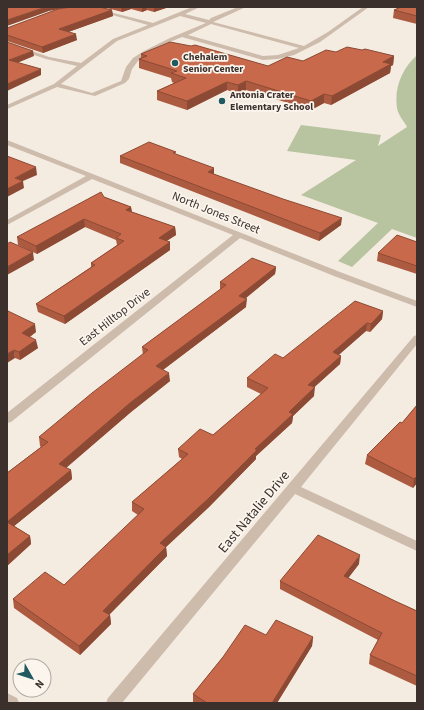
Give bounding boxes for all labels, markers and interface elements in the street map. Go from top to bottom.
place label: Chehalem Senior Center [183,50,243,76]
marker: Chehalem Senior Center [170,58,180,68]
place label: Antonia Crater Elementary School [229,88,313,114]
marker: Antonia Crater Elementary School [217,96,227,106]
street label: North Jones Street [169,188,263,238]
street label: East Hilltop Drive [76,284,154,350]
street label: East Natalie Drive [214,466,294,558]
north arrow [12,658,52,698]
text: N [31,676,48,692]

